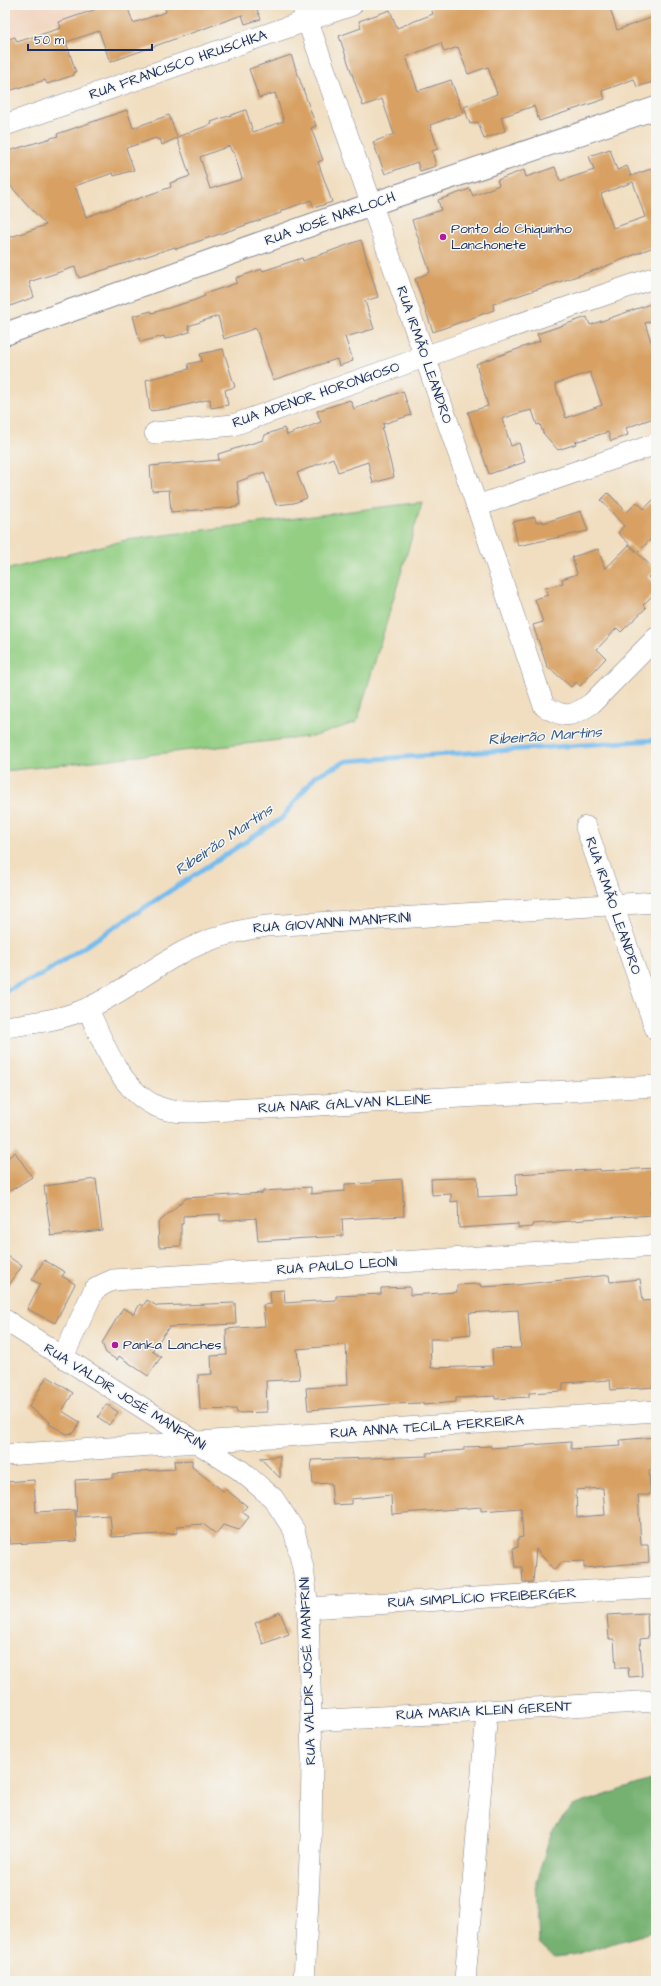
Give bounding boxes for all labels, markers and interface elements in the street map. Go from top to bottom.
street label: RUA FRANCISCO HRUSCHKA [86,25,270,105]
scale bar [28,26,152,52]
text: 50 m [34,32,65,49]
street label: RUA JOSÉ NARLOCH [262,187,399,251]
place label: Ponto do Chiquinho Lanchonete [451,219,572,255]
marker: Ponto do Chiquinho Lanchonete [438,232,448,242]
street label: RUA IRMÃO LEANDRO [391,284,457,426]
street label: RUA ADENOR HORONGOSO [230,357,402,433]
water label: Ribeirão Martins [487,721,604,750]
water label: Ribeirão Martins [171,799,278,881]
street label: RUA IRMÃO LEANDRO [580,835,646,977]
street label: RUA GIOVANNI MANFRINI [252,907,412,939]
street label: RUA NAIR GALVAN KLEINE [258,1089,433,1119]
street label: RUA PAULO LEONI [276,1252,398,1280]
place label: Panka Lanches [123,1335,222,1355]
street label: RUA VALDIR JOSÉ MANFRINI [40,1339,210,1455]
marker: Panka Lanches [110,1340,120,1350]
street label: RUA ANNA TECILA FERREIRA [329,1410,525,1444]
street label: RUA VALDIR JOSÉ MANFRINI [295,1577,321,1765]
street label: RUA SIMPLÍCIO FREIBERGER [387,1583,577,1613]
street label: RUA MARIA KLEIN GERENT [395,1696,573,1726]

